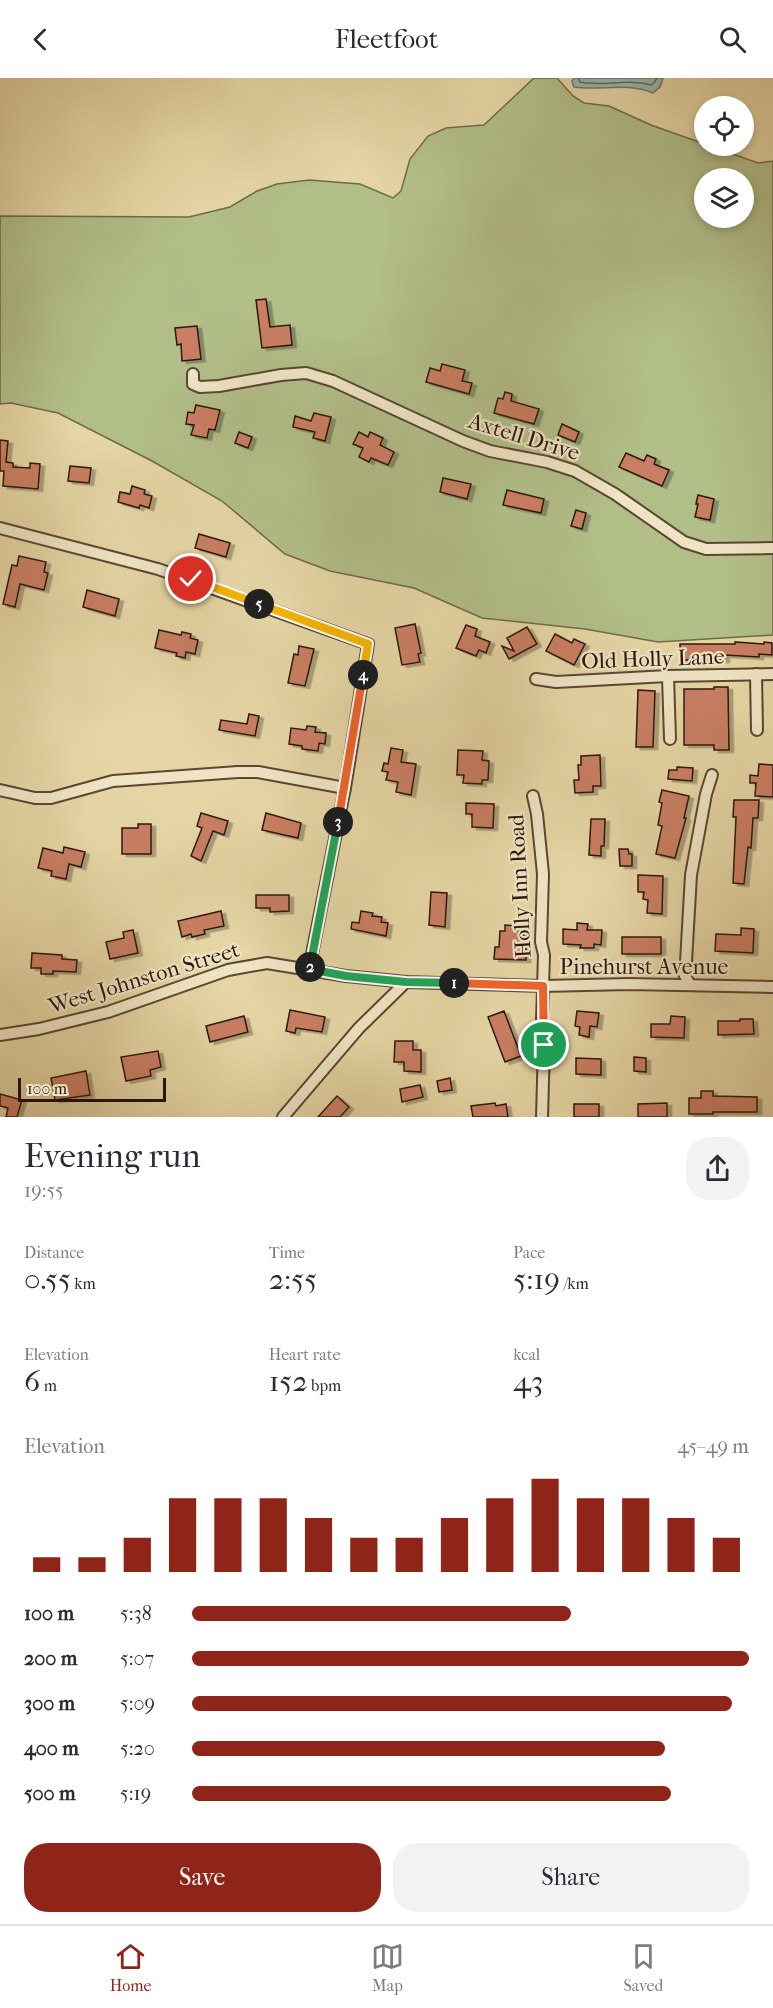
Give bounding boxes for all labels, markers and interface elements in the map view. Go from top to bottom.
icon: back [24,23,57,56]
text: Fleetfoot [335,23,438,55]
icon: search [716,23,749,56]
map controls [694,96,754,228]
button: locate [694,96,754,156]
button: layers [694,168,754,228]
street label: Axtell Drive [464,407,583,466]
pin [165,553,216,604]
icon: check [174,562,207,595]
pin: 5 [244,589,274,619]
text: 5 [256,594,262,613]
street label: Old Holly Lane [581,644,725,674]
pin: 4 [348,660,378,690]
text: 4 [358,665,368,684]
pin: 3 [323,807,353,837]
text: 3 [335,812,341,831]
street label: Holly Inn Road [503,812,537,959]
street label: West Johnston Street [44,937,243,1020]
pin: 2 [295,952,325,982]
street label: Pinehurst Avenue [560,954,728,980]
text: 2 [306,957,314,976]
pin: 1 [439,968,469,998]
text: 1 [451,973,457,992]
pin [518,1019,569,1070]
icon: arrive [527,1028,560,1061]
scale bar [18,1075,166,1103]
text: 100 m [27,1079,67,1098]
text: Evening run [24,1137,201,1176]
button: share [686,1137,749,1200]
text: 19:55 [24,1179,64,1202]
text: Distance [24,1243,84,1262]
text: Time [269,1243,305,1262]
text: Pace [513,1243,545,1262]
text: 0.55 [24,1262,71,1297]
text: 2:55 [269,1262,317,1297]
text: 5:19 [513,1262,560,1297]
text: km [71,1274,96,1293]
text: /km [560,1274,589,1293]
text: Elevation [24,1345,89,1364]
text: Heart rate [269,1345,340,1364]
text: kcal [513,1345,540,1364]
text: 6 [24,1364,40,1399]
text: 152 [269,1364,308,1399]
text: 43 [513,1364,543,1399]
text: m [40,1376,57,1395]
text: bpm [308,1376,341,1395]
text: Elevation [24,1435,105,1458]
text: 45–49 m [677,1435,749,1458]
text: 100 m [24,1602,74,1625]
text: 5:38 [120,1602,152,1625]
text: 200 m [24,1647,77,1670]
text: 5:07 [120,1647,154,1670]
text: 300 m [24,1692,75,1715]
text: 5:09 [120,1692,155,1715]
text: 400 m [24,1737,79,1760]
text: 5:20 [120,1737,155,1760]
text: 500 m [24,1782,76,1805]
text: 5:19 [120,1782,151,1805]
button: Save [24,1843,381,1912]
button: Share [393,1843,749,1912]
tab: Home [110,1940,151,1995]
tab: Map [371,1940,404,1995]
tab: Saved [624,1940,663,1995]

